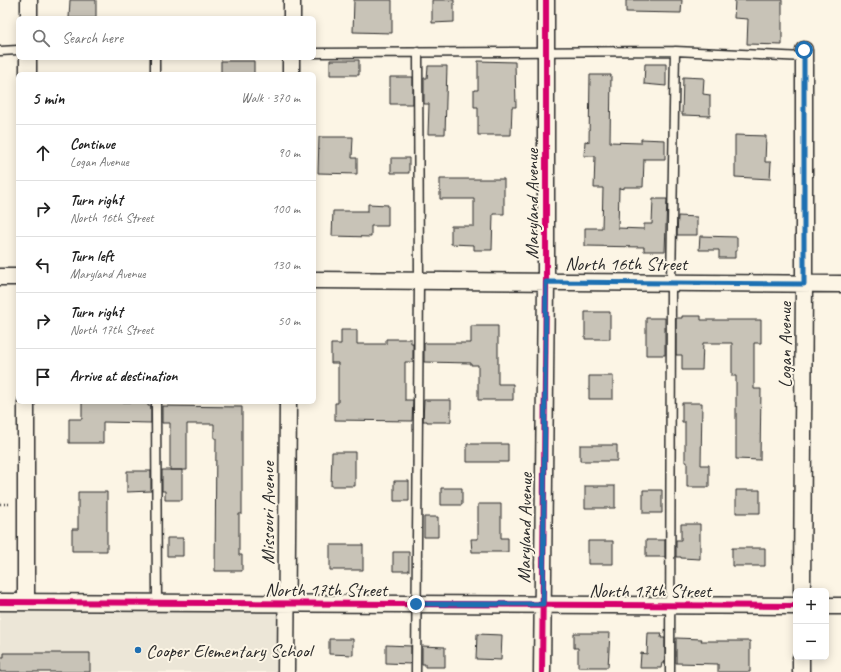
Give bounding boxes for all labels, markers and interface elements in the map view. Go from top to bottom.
search box [16,16,316,60]
icon: search [30,27,52,49]
text: Search here [62,29,123,48]
route start [795,41,813,59]
text: 5 min [32,88,64,109]
text: Walk · 370 m [241,90,300,106]
text: Continue [70,135,115,154]
icon: ahead [32,142,54,164]
text: 90 m [278,145,300,161]
street label: Maryland Avenue [520,147,544,259]
text: Logan Avenue [70,154,129,170]
text: Turn right [70,191,123,210]
icon: right [32,198,54,220]
text: 100 m [272,201,300,217]
text: North 16th Street [70,210,154,226]
text: Turn left [70,247,113,266]
street label: North 16th Street [565,252,689,276]
icon: left [32,254,54,276]
text: 130 m [272,257,300,273]
text: Maryland Avenue [70,266,145,282]
street label: Logan Avenue [773,300,797,388]
text: Turn right [70,303,123,322]
icon: right [32,310,54,332]
text: 50 m [278,313,300,329]
text: North 17th Street [70,322,154,338]
icon: arrive [32,366,54,388]
text: Arrive at destination [70,367,177,386]
street label: Missouri Avenue [256,460,280,564]
street label: Maryland Avenue [512,471,538,583]
street label: North 17th Street [265,578,389,602]
street label: North 17th Street [589,579,713,603]
map controls [793,588,829,660]
button: + [793,588,829,624]
route end [407,595,425,613]
button: − [793,624,829,660]
place label: Cooper Elementary School [146,639,316,663]
marker: Cooper Elementary School [133,645,143,655]

